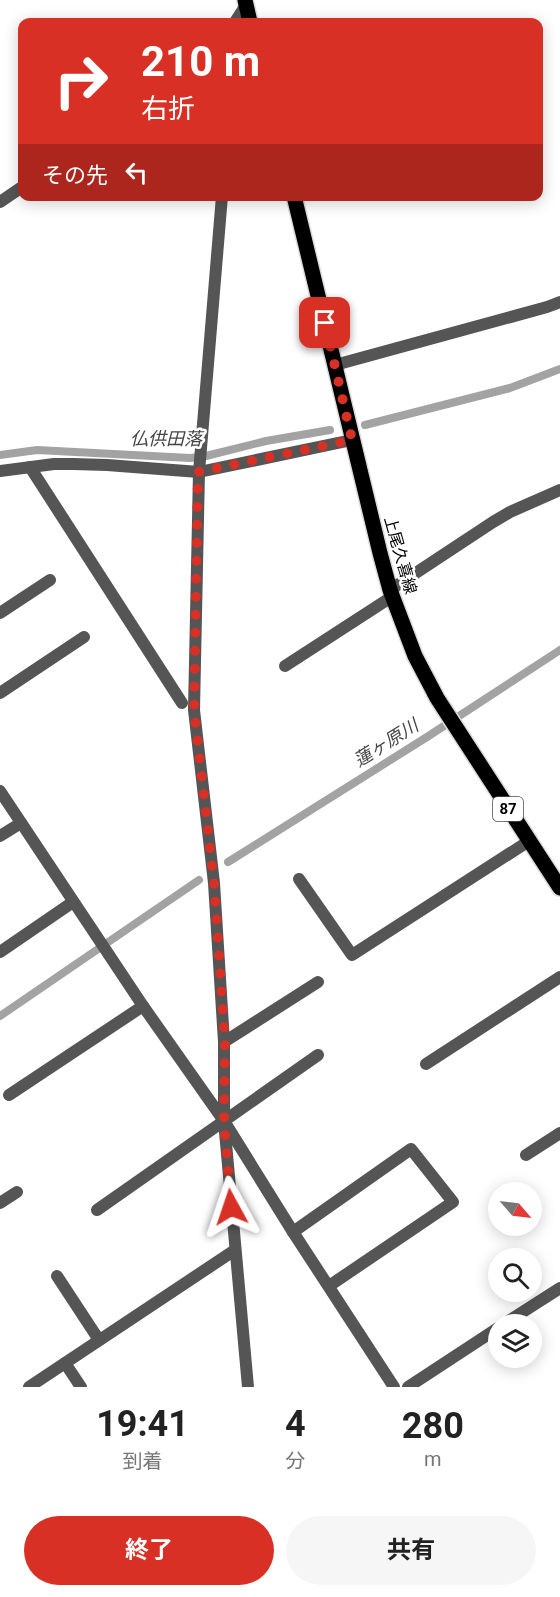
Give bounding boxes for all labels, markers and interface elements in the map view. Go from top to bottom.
text: 210 m [141,37,260,86]
icon: right [42,42,120,120]
text: 右折 [141,93,195,125]
icon: left [120,156,153,189]
text: その先 [42,163,108,188]
pin [299,297,350,348]
icon: arrive [308,306,341,339]
water label: 仏供田落 [130,428,205,449]
street label: 上尾久喜線 [380,514,421,596]
water label: 蓮ヶ原川 [350,714,424,771]
road number: 87 [493,797,523,821]
position arrow [199,1175,263,1239]
north arrow [488,1182,542,1236]
map controls [488,1182,542,1368]
button: search [488,1248,542,1302]
button: layers [488,1314,542,1368]
text: 19:41 [96,1403,189,1445]
text: 4 [285,1403,306,1445]
text: 280 [402,1405,464,1447]
text: m [424,1447,442,1471]
text: 到着 [123,1449,163,1473]
text: 分 [285,1449,305,1473]
button: 終了 [24,1516,274,1585]
button: 共有 [286,1516,536,1585]

